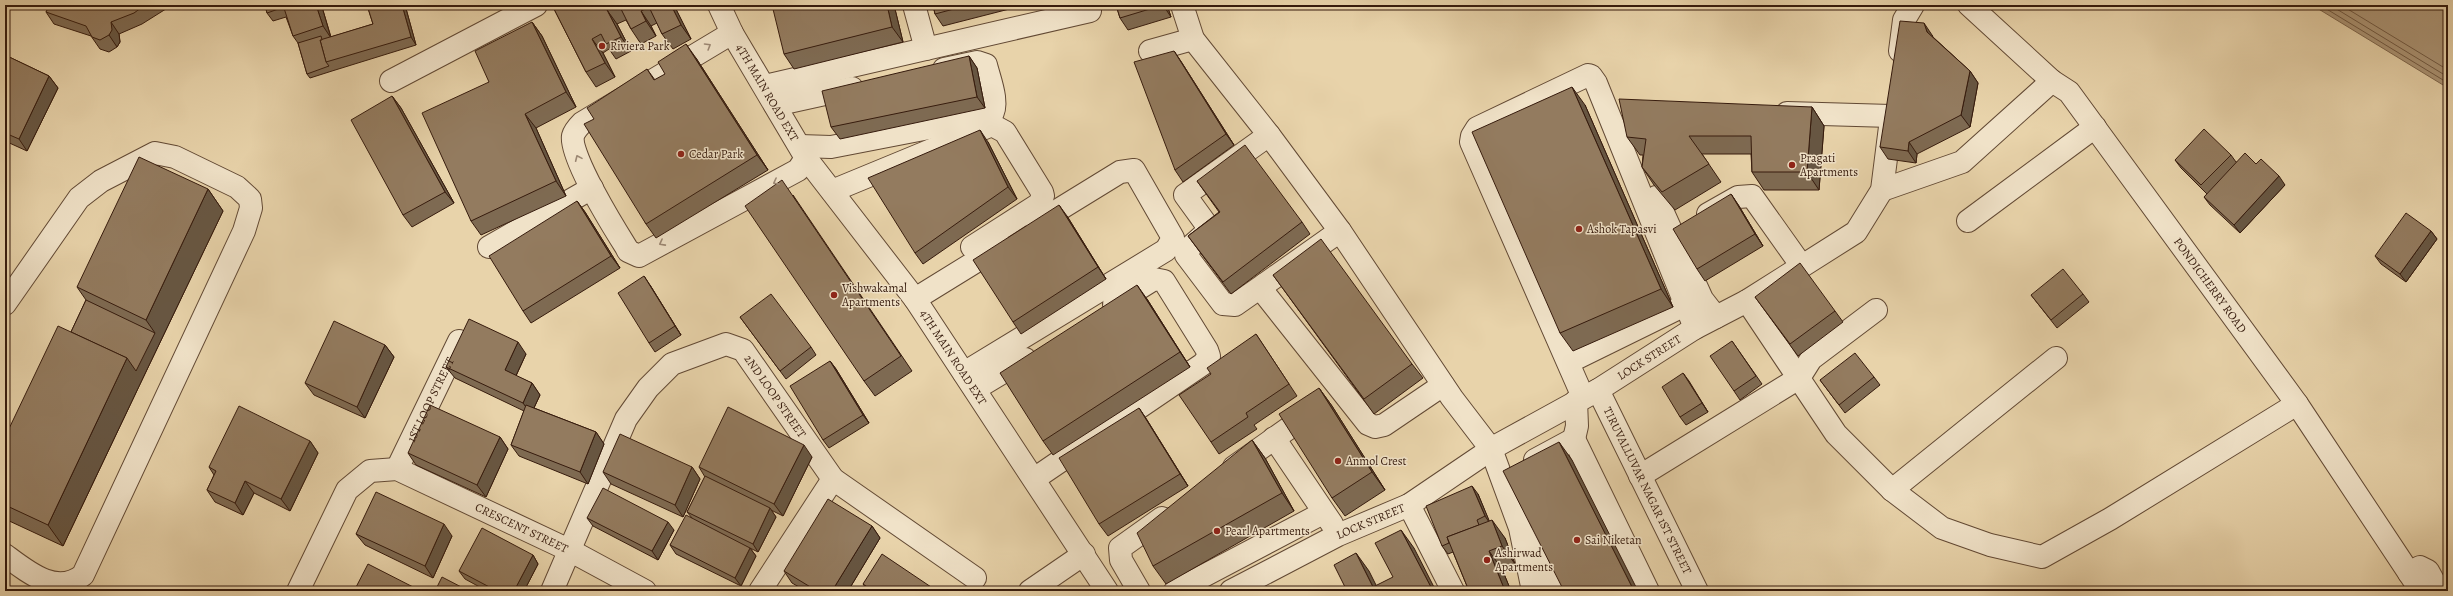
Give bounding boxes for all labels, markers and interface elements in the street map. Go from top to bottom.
place label: Riviera Park [610,38,670,54]
marker: Riviera Park [597,41,607,51]
street label: 4TH MAIN ROAD EXT [732,41,803,145]
one-way arrow [704,44,711,51]
place label: Cedar Park [689,146,743,162]
marker: Cedar Park [676,149,686,159]
place label: Pragati Apartments [1799,150,1858,180]
one-way arrow [575,154,583,161]
marker: Pragati Apartments [1787,160,1797,170]
one-way arrow [773,177,781,184]
place label: Ashok Tapasvi [1586,221,1657,237]
marker: Ashok Tapasvi [1574,224,1584,234]
street label: PONDICHERRY ROAD [2170,234,2250,336]
one-way arrow [659,239,666,246]
place label: Vishwakamal Apartments [841,280,907,310]
marker: Vishwakamal Apartments [829,290,839,300]
street label: 4TH MAIN ROAD EXT [916,307,991,408]
street label: LOCK STREET [1614,331,1685,384]
street label: 2ND LOOP STREET [741,351,810,441]
street label: 1ST LOOP STREET [403,354,458,445]
street label: TIRUVALLUVAR NAGAR 1ST STREET [1600,404,1696,577]
place label: Anmol Crest [1345,453,1407,469]
marker: Anmol Crest [1333,456,1343,466]
street label: CRESCENT STREET [472,499,571,557]
street label: LOCK STREET [1334,500,1408,543]
place label: Pearl Apartments [1225,523,1310,539]
marker: Pearl Apartments [1212,526,1222,536]
place label: Sai Niketan [1585,532,1642,548]
marker: Sai Niketan [1572,535,1582,545]
place label: Ashirwad Apartments [1494,545,1553,575]
marker: Ashirwad Apartments [1482,555,1492,565]

